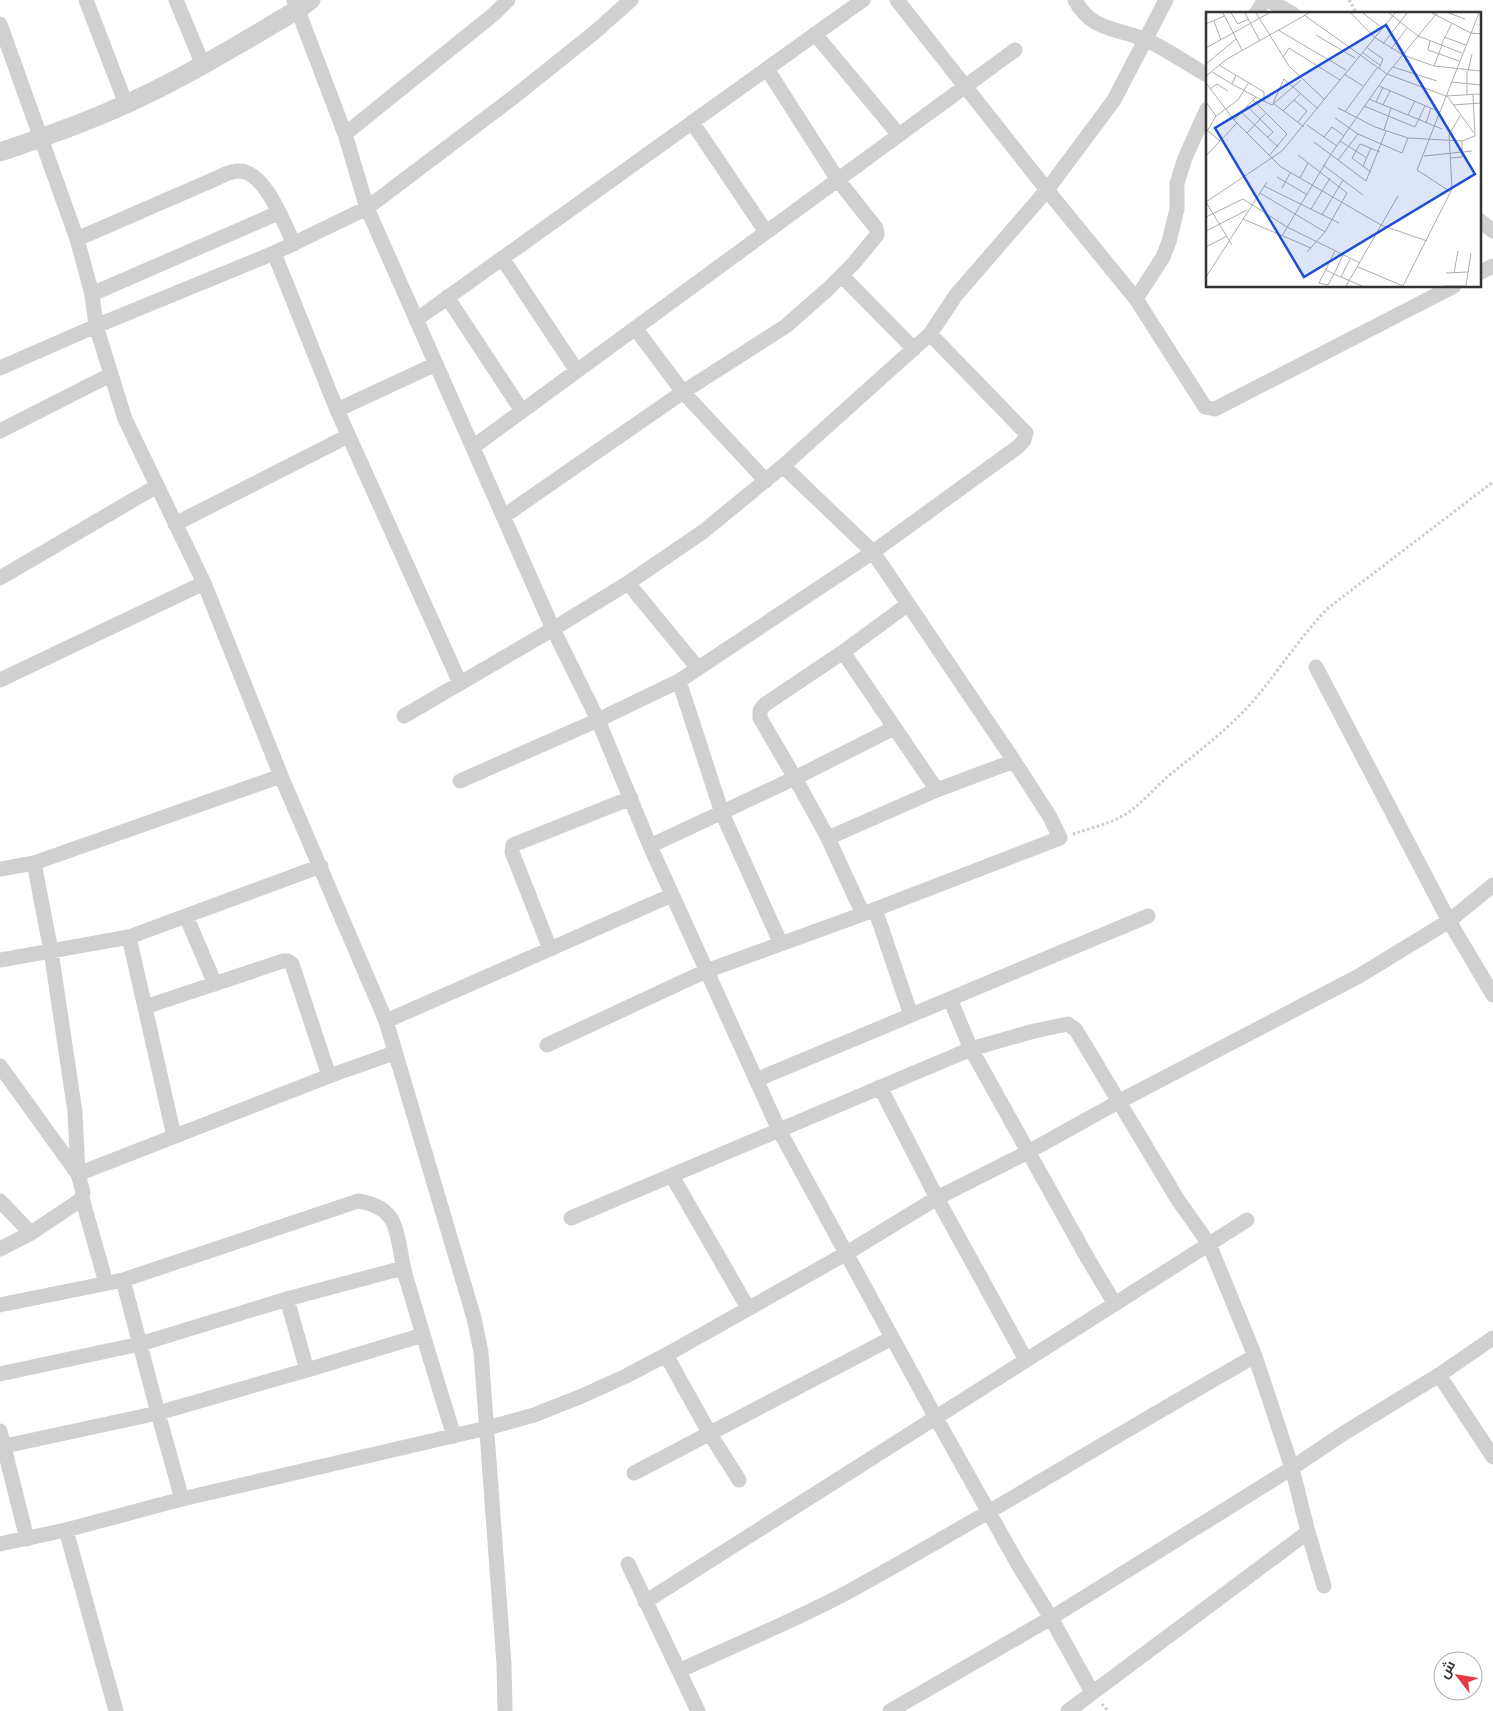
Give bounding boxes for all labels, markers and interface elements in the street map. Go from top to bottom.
inset map [1206,12,1480,288]
north arrow [1433,1651,1483,1701]
text: ش [1435,1657,1459,1682]

